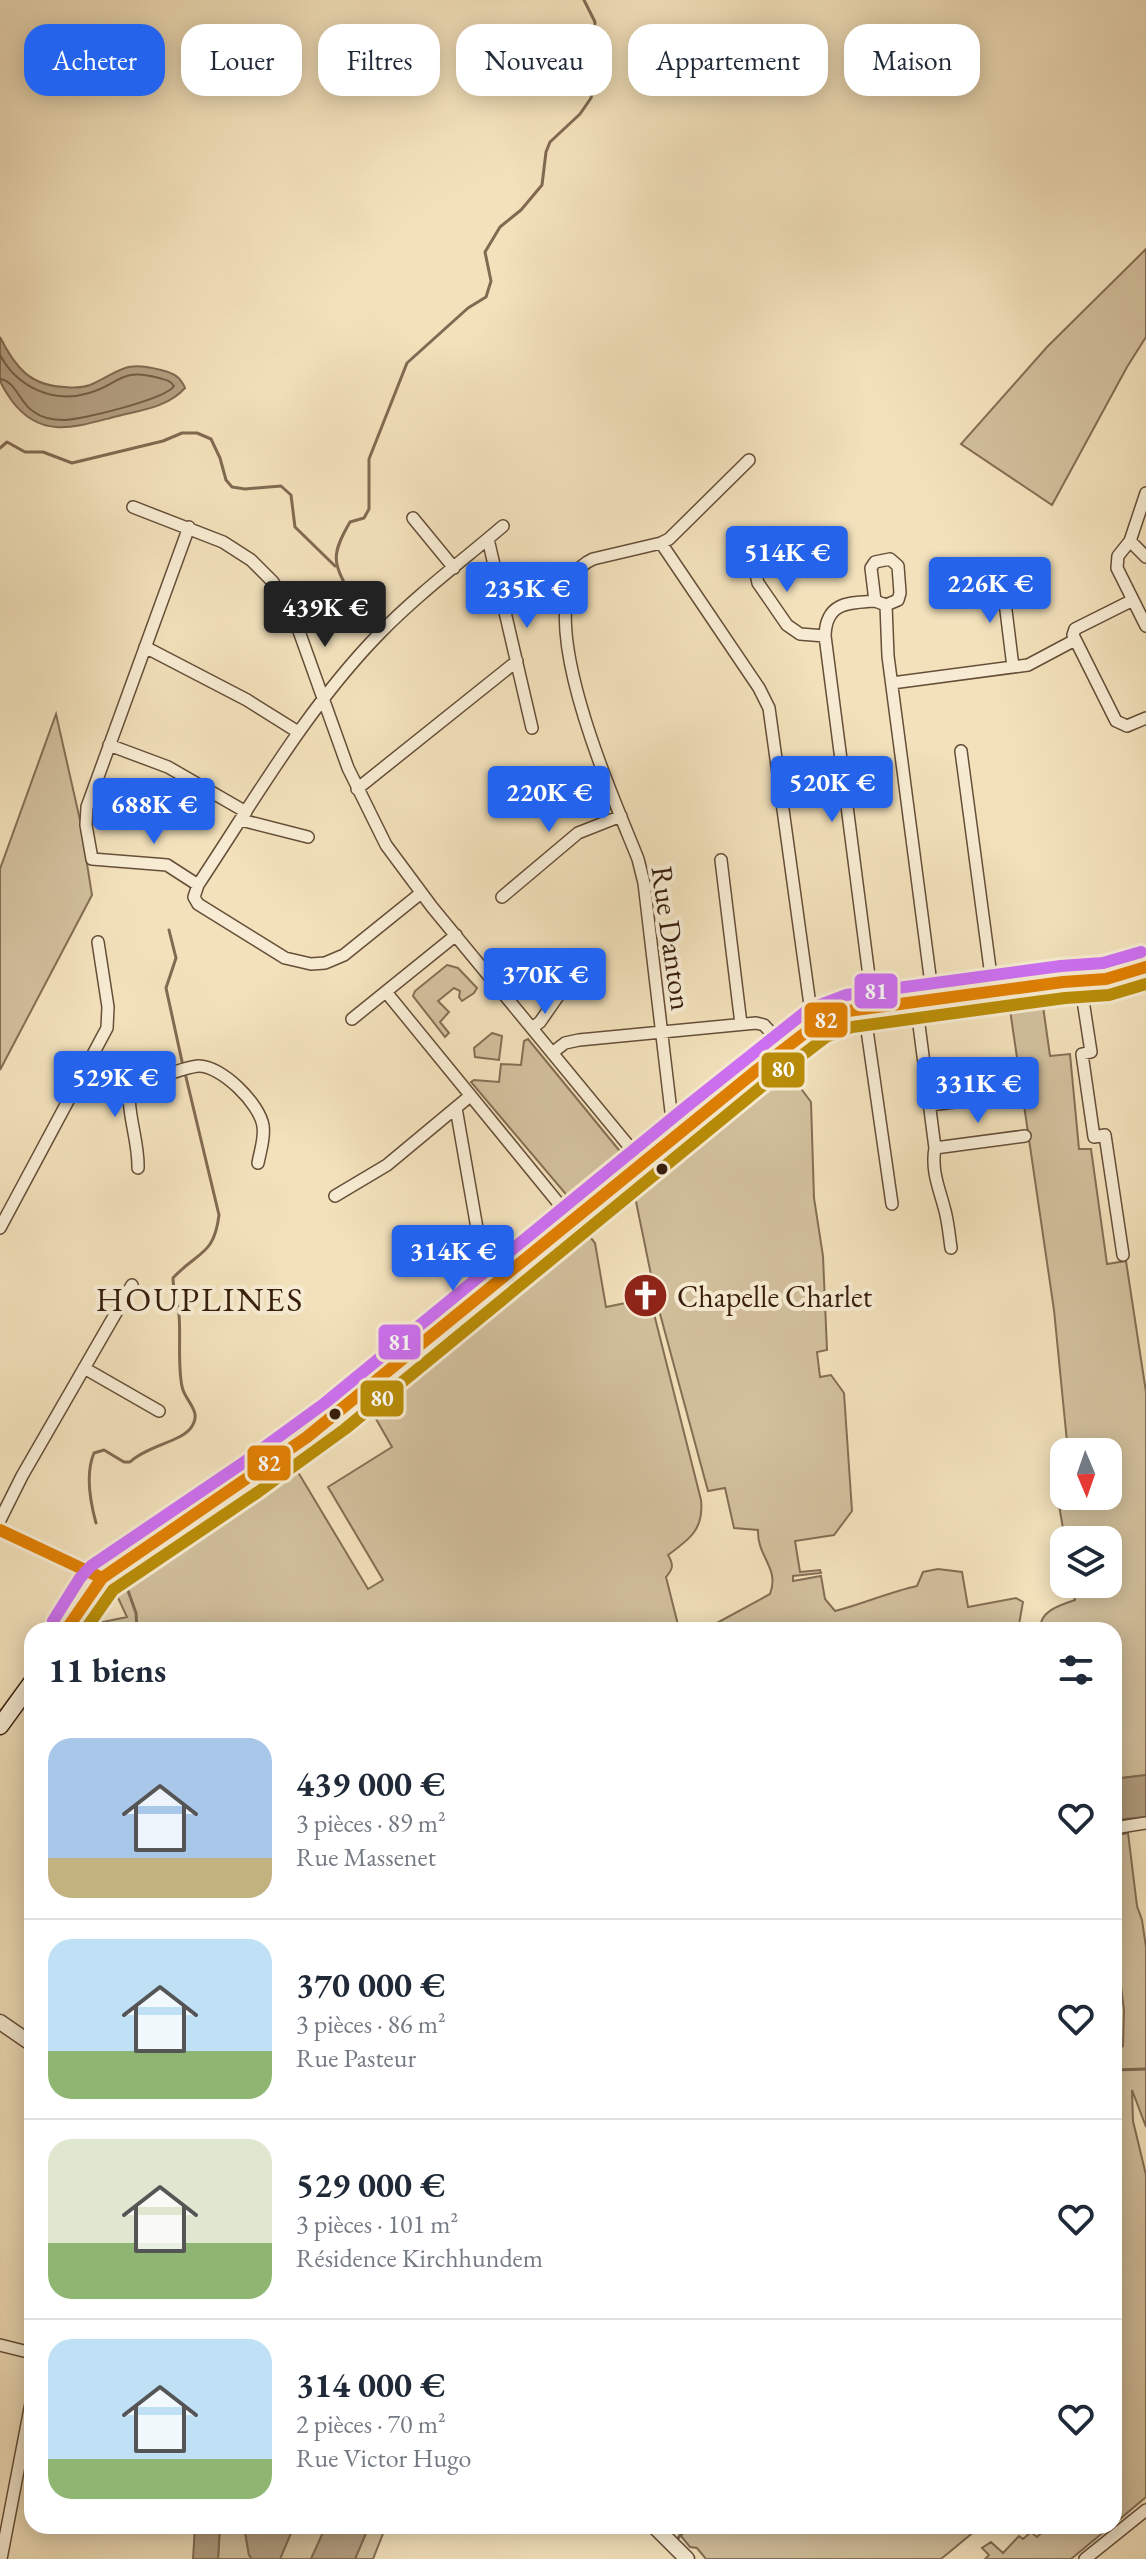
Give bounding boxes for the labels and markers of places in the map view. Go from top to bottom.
pin: 514K € [722,526,852,594]
pin: 226K € [925,557,1055,625]
pin: 235K € [462,562,592,630]
pin: 439K € [260,581,390,649]
pin: 520K € [767,756,897,824]
pin: 220K € [484,766,614,834]
pin: 688K € [89,778,219,846]
pin: 370K € [480,948,610,1016]
pin: 529K € [50,1051,180,1119]
pin: 331K € [913,1057,1043,1125]
unlabelled marker [654,1161,670,1177]
pin: 314K € [388,1225,518,1293]
church icon: Chapelle Charlet [622,1272,670,1320]
place label: Chapelle Charlet [677,1277,873,1316]
unlabelled marker [327,1406,343,1422]

